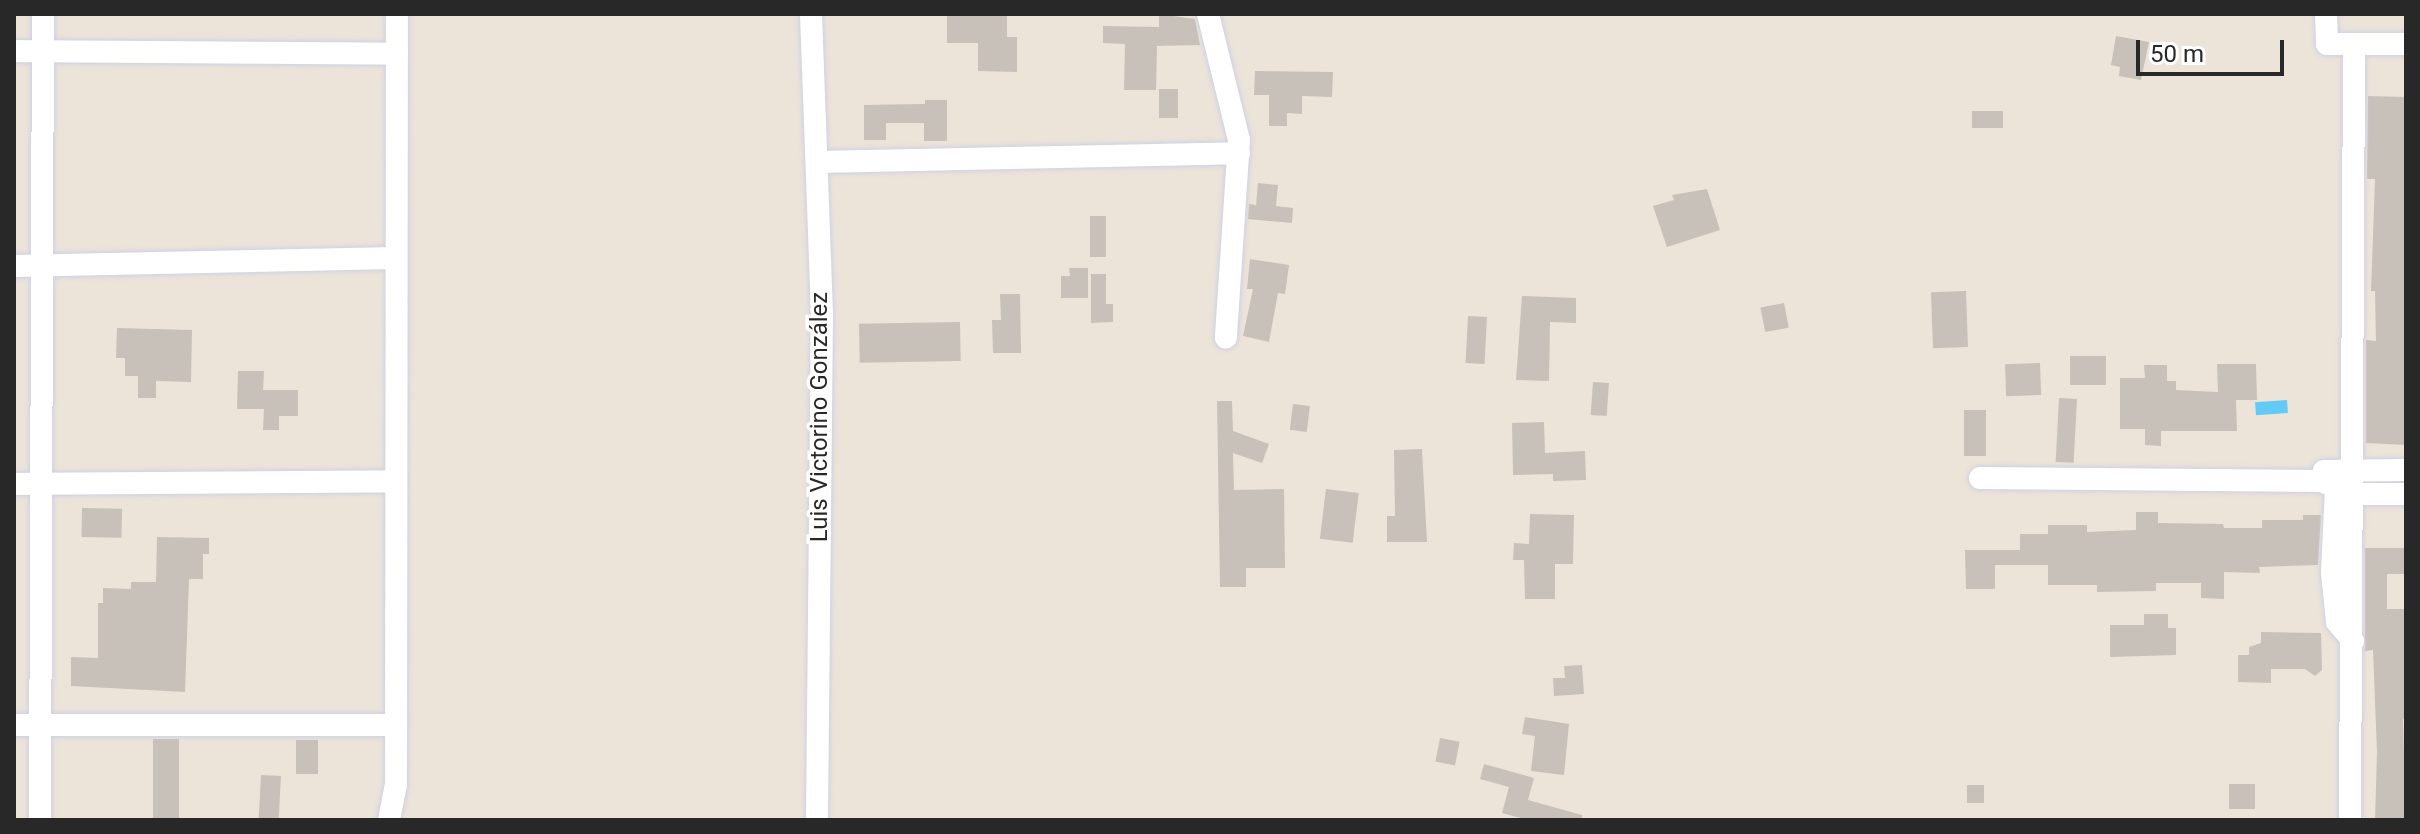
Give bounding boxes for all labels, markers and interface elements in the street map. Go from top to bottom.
scale bar [2140,24,2288,74]
text: 50 m [2150,40,2204,68]
street label: Luis Victorino González [806,292,834,542]

